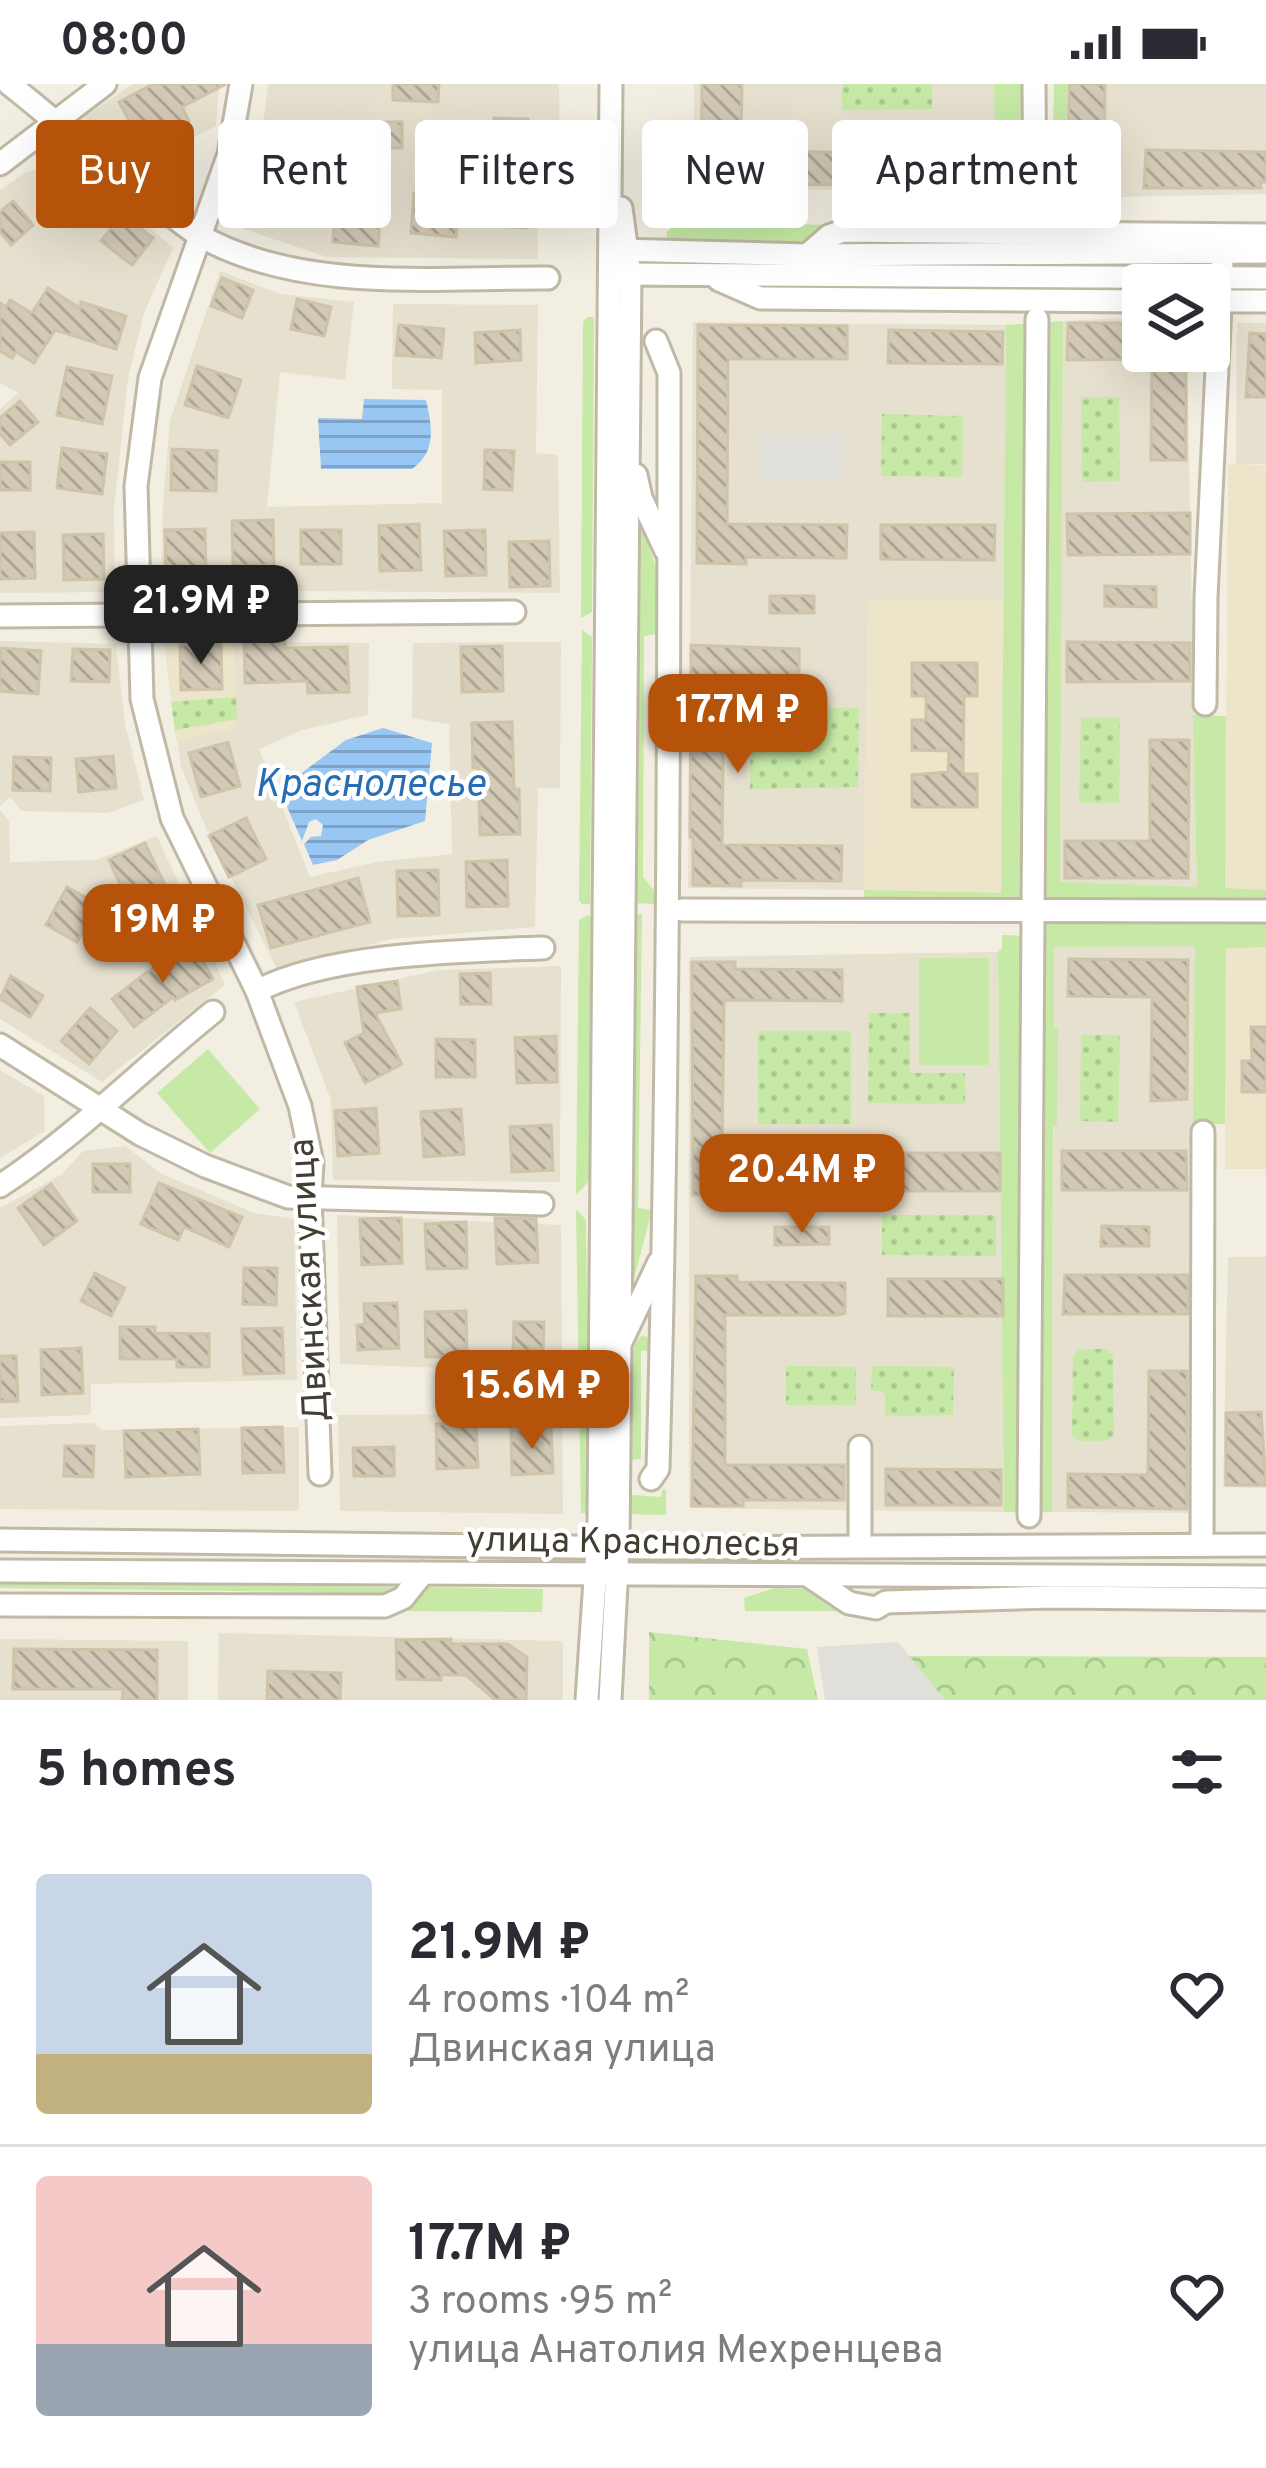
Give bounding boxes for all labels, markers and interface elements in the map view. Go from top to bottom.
text: 08:00 [60,14,188,71]
chip: Buy [36,120,194,228]
chip: Rent [218,120,391,228]
chip: Filters [415,120,618,228]
chip: New [642,120,808,228]
chip: Apartment [832,120,1121,228]
map controls [1122,264,1230,372]
button: layers [1122,264,1230,372]
pin: 21.9M ₽ [90,565,312,667]
text: 21.9M ₽ [131,579,271,628]
pin: 17.7M ₽ [627,674,849,776]
text: 17.7M ₽ [675,688,801,737]
water label: Краснолесье [255,762,486,811]
pin: 19M ₽ [79,884,247,986]
text: 19M ₽ [110,898,216,947]
pin: 20.4M ₽ [691,1134,913,1236]
street label: Двинская улица [281,1137,341,1423]
text: 20.4M ₽ [727,1148,877,1197]
pin: 15.6M ₽ [421,1350,643,1452]
text: 15.6M ₽ [462,1364,602,1413]
street label: улица Краснолесья [466,1518,800,1570]
icon: filters [1164,1739,1230,1805]
text: 5 homes [36,1740,237,1805]
text: 21.9M ₽ [408,1913,591,1978]
icon: home [132,1922,276,2066]
icon: heart [1164,1961,1230,2027]
text: 4 rooms · 104 m² [408,1978,689,2027]
text: Двинская улица [408,2027,716,2076]
text: 17.7M ₽ [408,2214,572,2279]
icon: home [132,2224,276,2368]
icon: heart [1164,2263,1230,2329]
text: 3 rooms · 95 m² [408,2279,672,2328]
text: улица Анатолия Мехренцева [408,2328,943,2377]

